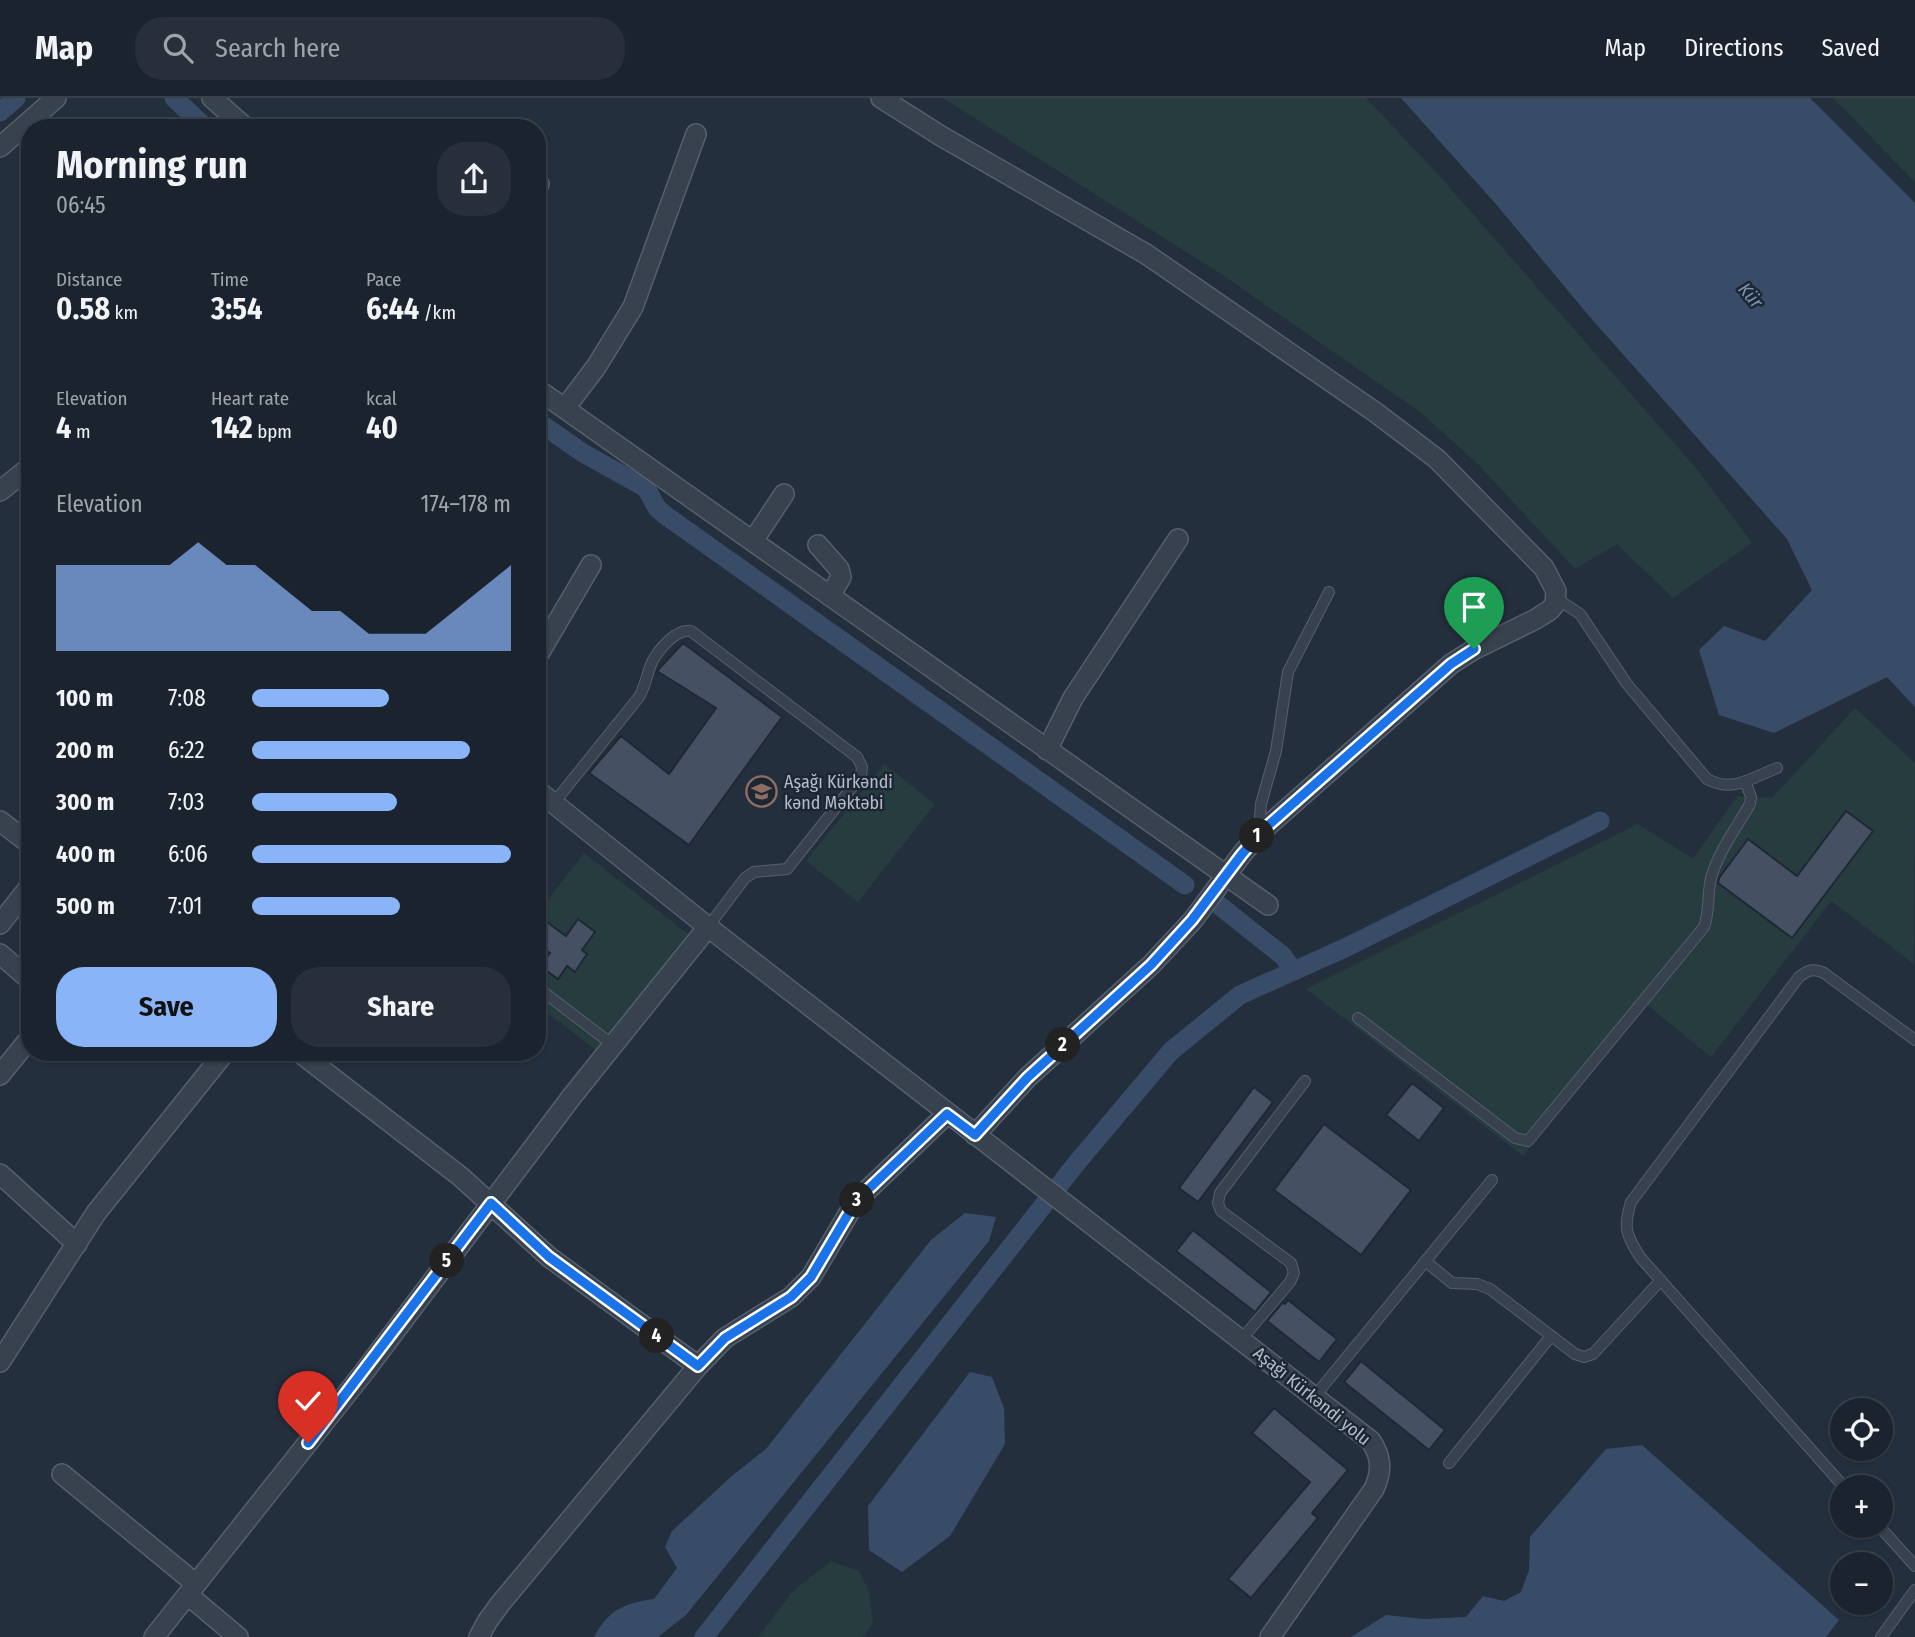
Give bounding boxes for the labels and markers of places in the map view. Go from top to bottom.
pin [1444,577,1504,649]
place label: Aşağı Kürkəndi kənd Məktəbi [784,771,893,814]
school or university icon: Aşağı Kürkəndi kənd Məktəbi [744,775,778,809]
pin: 1 [1240,818,1274,854]
pin: 2 [1046,1028,1080,1062]
pin: 3 [840,1182,874,1218]
pin: 5 [430,1244,464,1278]
pin: 4 [640,1318,674,1354]
pin [278,1371,338,1443]

